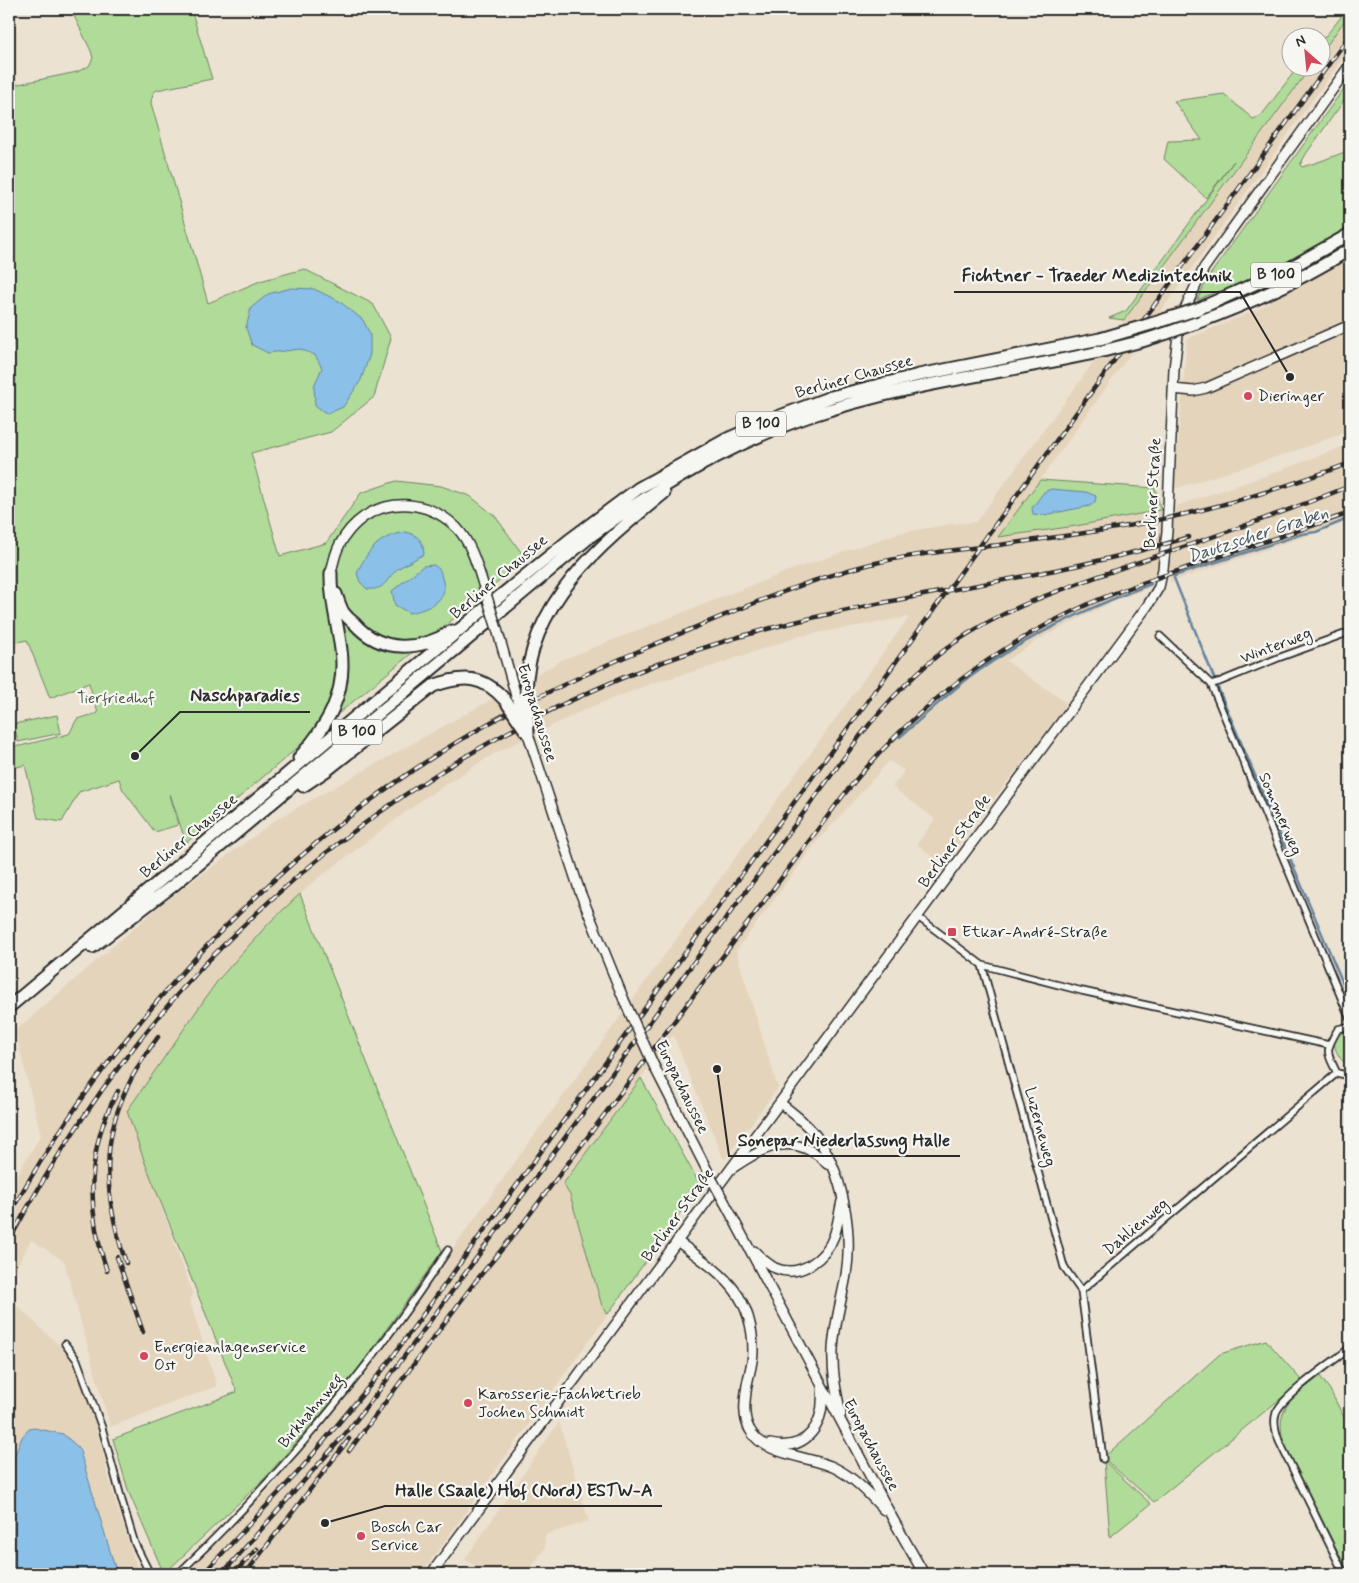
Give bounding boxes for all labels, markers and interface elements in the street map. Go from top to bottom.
north arrow [1282,28,1332,78]
text: N [1292,31,1309,51]
callout: Fichtner - Traeder Medizintechnik [954,259,1240,292]
road number: B 100 [1251,262,1301,288]
text: Fichtner - Traeder Medizintechnik [962,264,1233,288]
street label: Berliner Chaussee [793,350,915,404]
place label: Dieringer [1258,386,1325,407]
marker: Dieringer [1242,390,1254,402]
road number: B 100 [736,412,786,436]
street label: Berliner Straße [1140,437,1166,549]
water label: Dautzscher Graben [1185,501,1331,569]
street label: Berliner Chaussee [446,530,552,624]
street label: Winterweg [1237,623,1315,670]
street label: Europachaussee [512,661,562,765]
callout: Naschparadies [180,679,310,712]
text: Naschparadies [190,684,300,708]
park label: Tierfriedhof [77,688,155,709]
road number: B 100 [332,720,382,744]
street label: Sommerweg [1252,769,1307,859]
street label: Berliner Chaussee [136,789,242,883]
street label: Berliner Straße [914,790,996,892]
place label: Etkar-André-Straße [962,922,1108,943]
marker: Etkar-André-Straße [946,926,958,938]
street label: Europachaussee [650,1037,714,1137]
street label: Luzerneweg [1018,1085,1061,1169]
callout: Sonepar Niederlassung Halle [729,1123,960,1156]
text: Sonepar Niederlassung Halle [738,1129,950,1155]
street label: Berliner Straße [637,1164,719,1266]
street label: Dahlienweg [1099,1194,1174,1261]
place label: Energieanlagenservice Ost [154,1337,307,1376]
marker: Energieanlagenservice Ost [138,1350,150,1362]
street label: Birkhahnweg [274,1369,349,1453]
place label: Karosserie-Fachbetrieb Jochen Schmidt [478,1384,641,1423]
street label: Europachaussee [838,1395,904,1495]
marker: Karosserie-Fachbetrieb Jochen Schmidt [462,1397,474,1409]
callout: Halle (Saale) Hbf (Nord) ESTW-A [385,1473,662,1506]
text: Halle (Saale) Hbf (Nord) ESTW-A [395,1479,653,1503]
place label: Bosch Car Service [371,1517,442,1556]
marker: Bosch Car Service [355,1530,367,1542]

